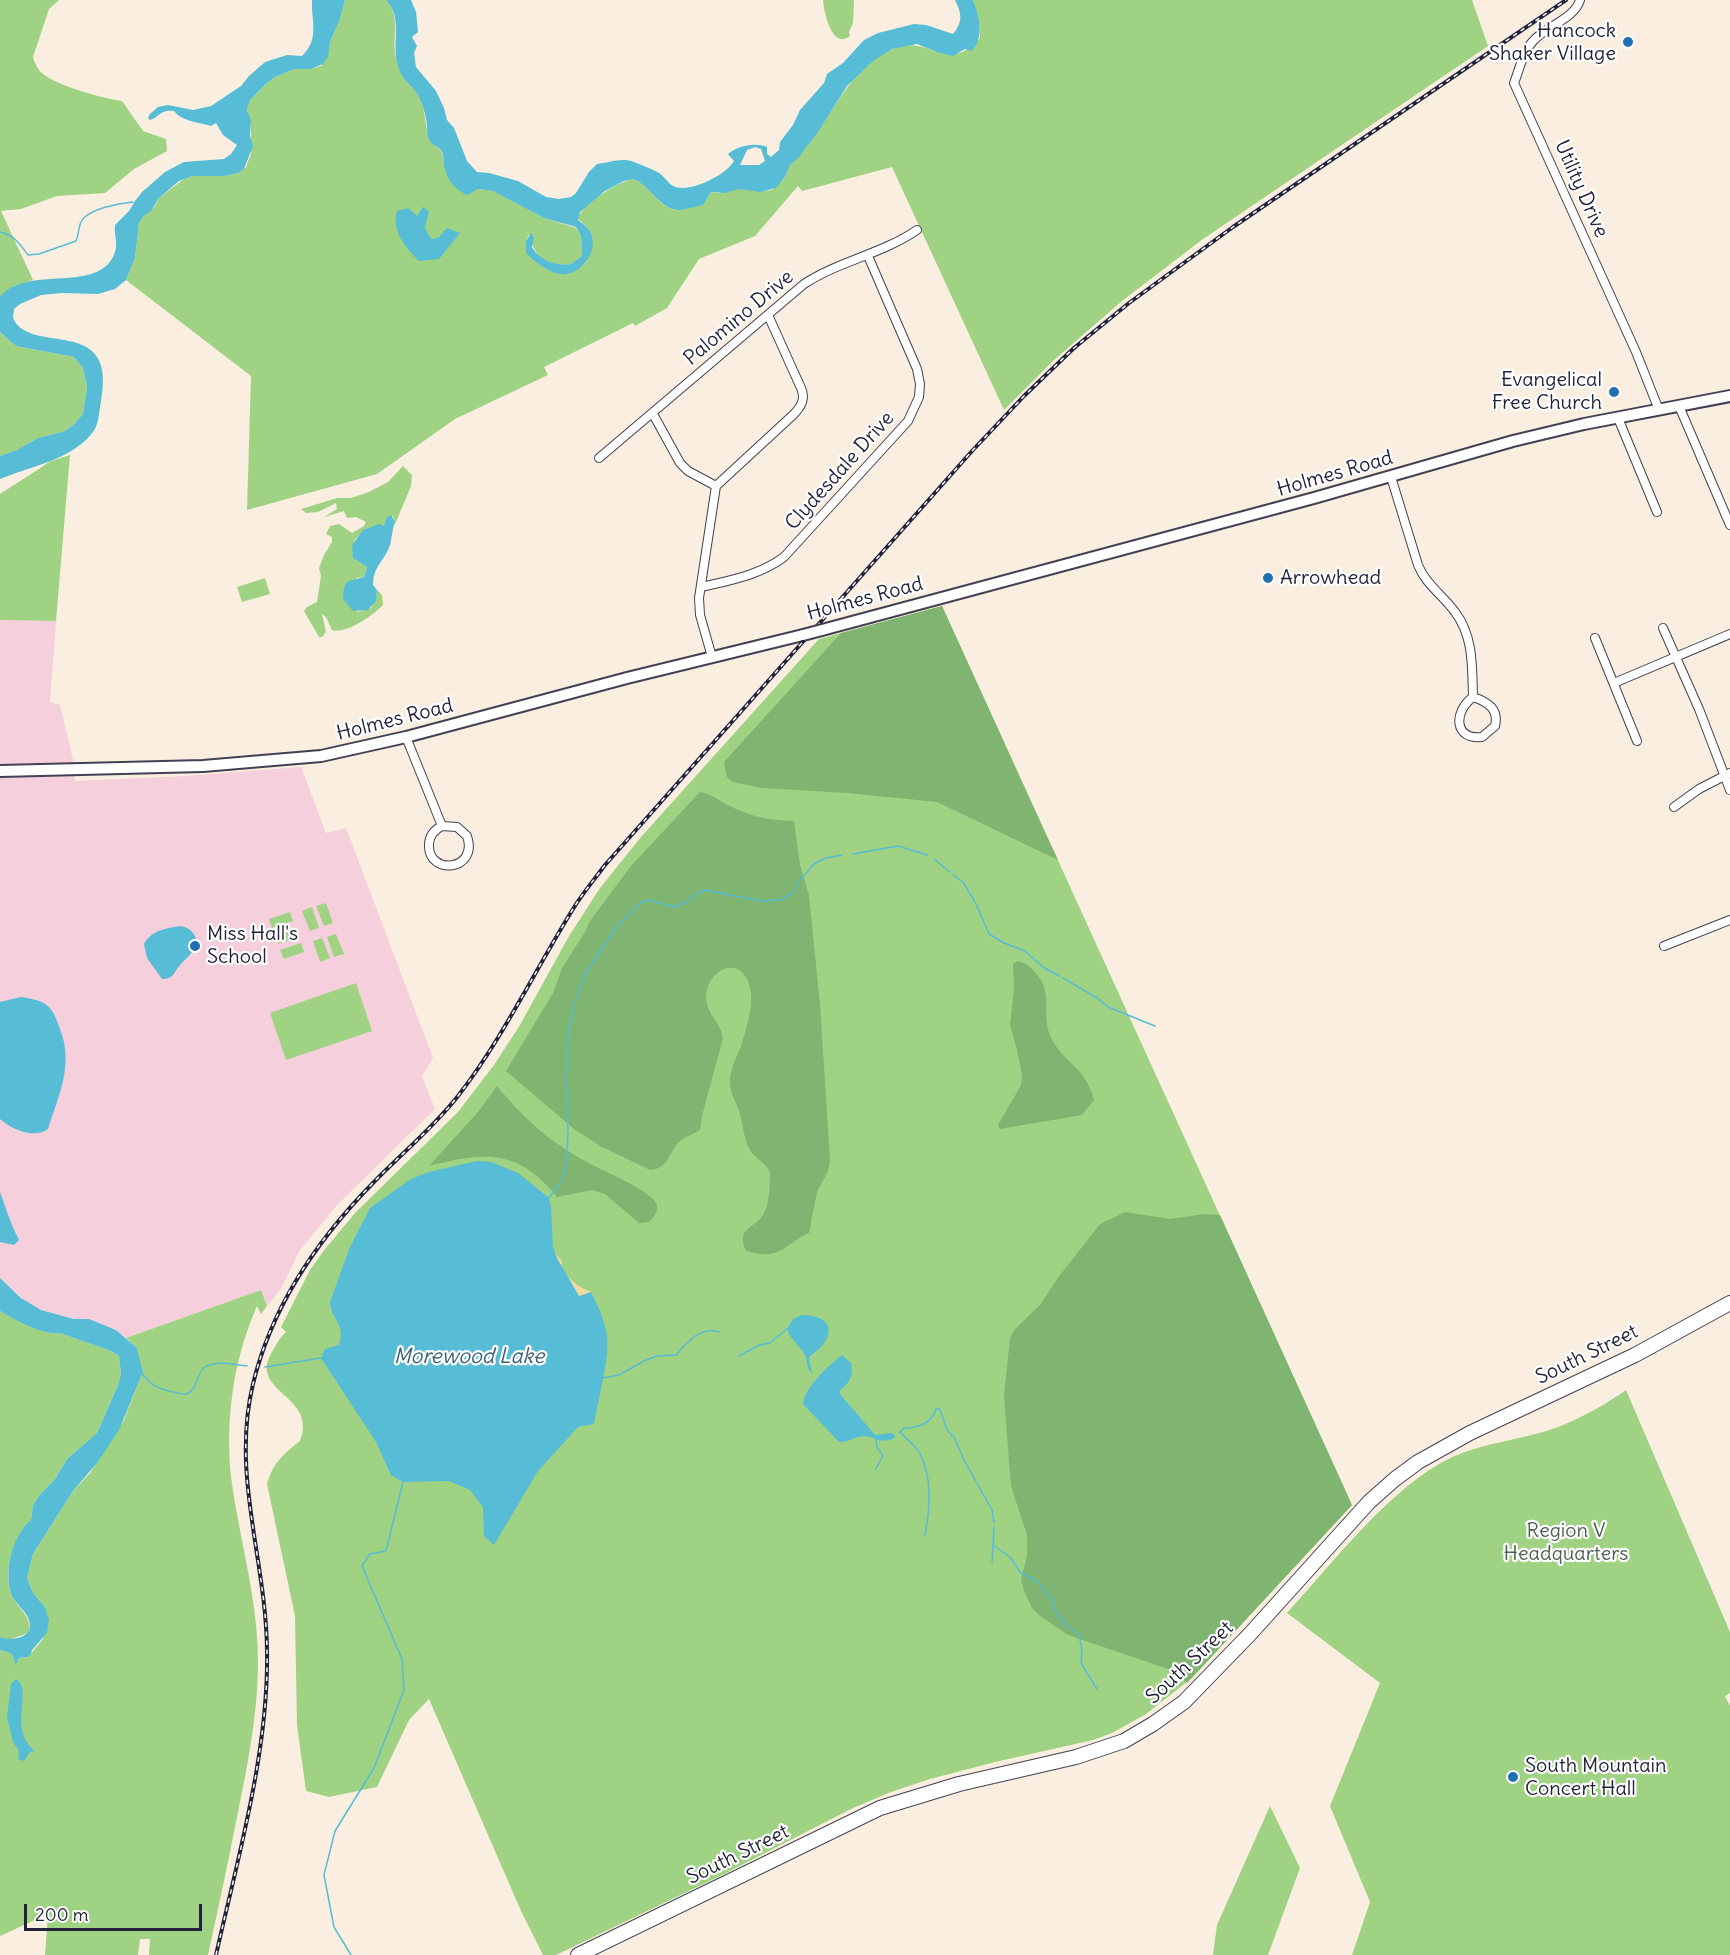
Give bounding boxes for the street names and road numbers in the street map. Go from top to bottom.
street label: Utility Drive [1549,137,1613,241]
street label: Palomino Drive [679,265,799,371]
street label: Clydesdale Drive [781,407,899,535]
street label: Holmes Road [1274,446,1396,502]
street label: Holmes Road [804,572,926,626]
street label: Holmes Road [334,694,456,746]
street label: South Street [1532,1320,1642,1390]
street label: South Street [1141,1617,1239,1709]
street label: South Street [683,1820,793,1890]

